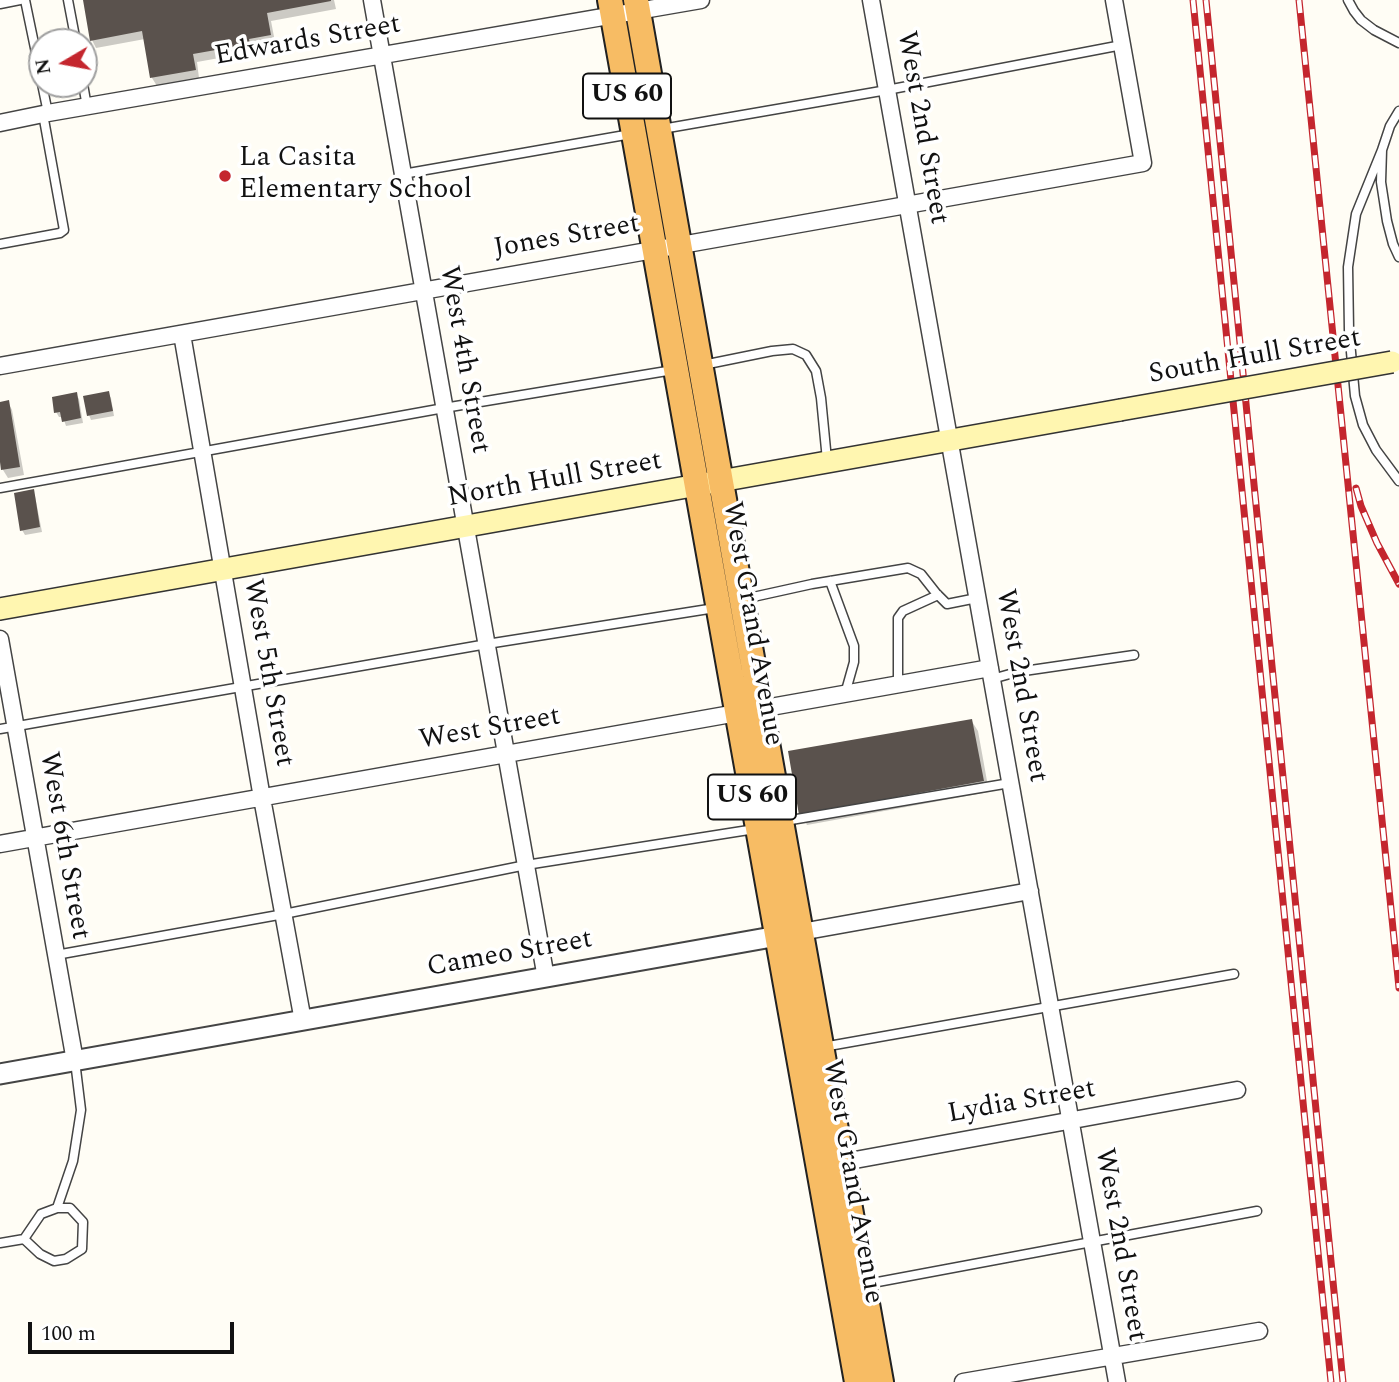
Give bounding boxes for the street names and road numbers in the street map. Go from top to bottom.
street label: Edwards Street [213,9,403,75]
street label: West 2nd Street [887,29,955,227]
road number: US 60 [583,74,671,118]
street label: Jones Street [491,209,643,267]
street label: West 4th Street [430,264,496,456]
street label: South Hull Street [1146,323,1364,393]
street label: North Hull Street [445,446,665,516]
street label: West Grand Avenue [713,499,789,749]
street label: West 5th Street [234,577,300,769]
street label: West 2nd Street [986,587,1054,785]
street label: West Street [417,701,563,759]
street label: West 6th Street [30,750,96,942]
road number: US 60 [708,775,796,820]
street label: Cameo Street [425,924,595,986]
street label: West Grand Avenue [813,1057,889,1307]
street label: Lydia Street [945,1073,1099,1133]
street label: West 2nd Street [1085,1146,1153,1344]

